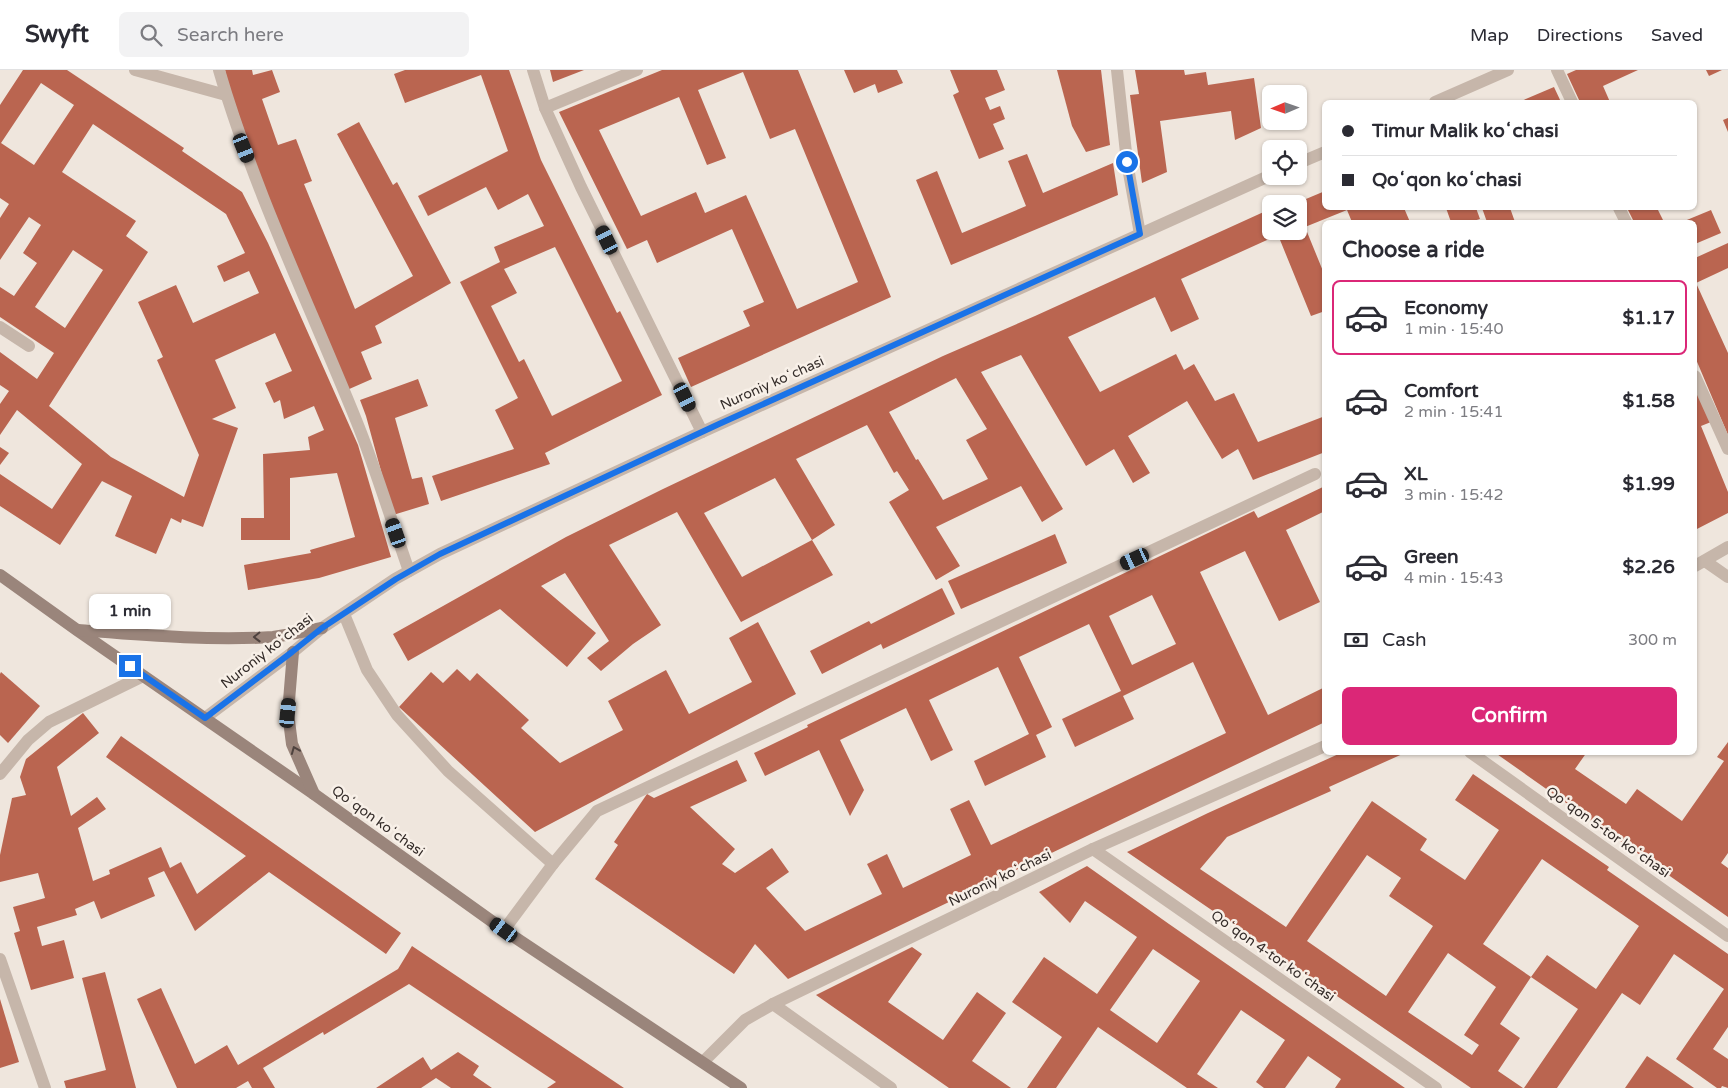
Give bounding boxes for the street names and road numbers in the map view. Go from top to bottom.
street label: Nuroniy koʻchasi [717,352,827,414]
street label: Nuroniy koʻchasi [218,610,316,692]
street label: Qoʻqon koʻchasi [328,782,428,860]
street label: Qoʻqon 5-tor koʻchasi [1543,783,1673,881]
street label: Nuroniy koʻchasi [946,846,1054,910]
street label: Qoʻqon 4-tor koʻchasi [1208,907,1338,1005]

